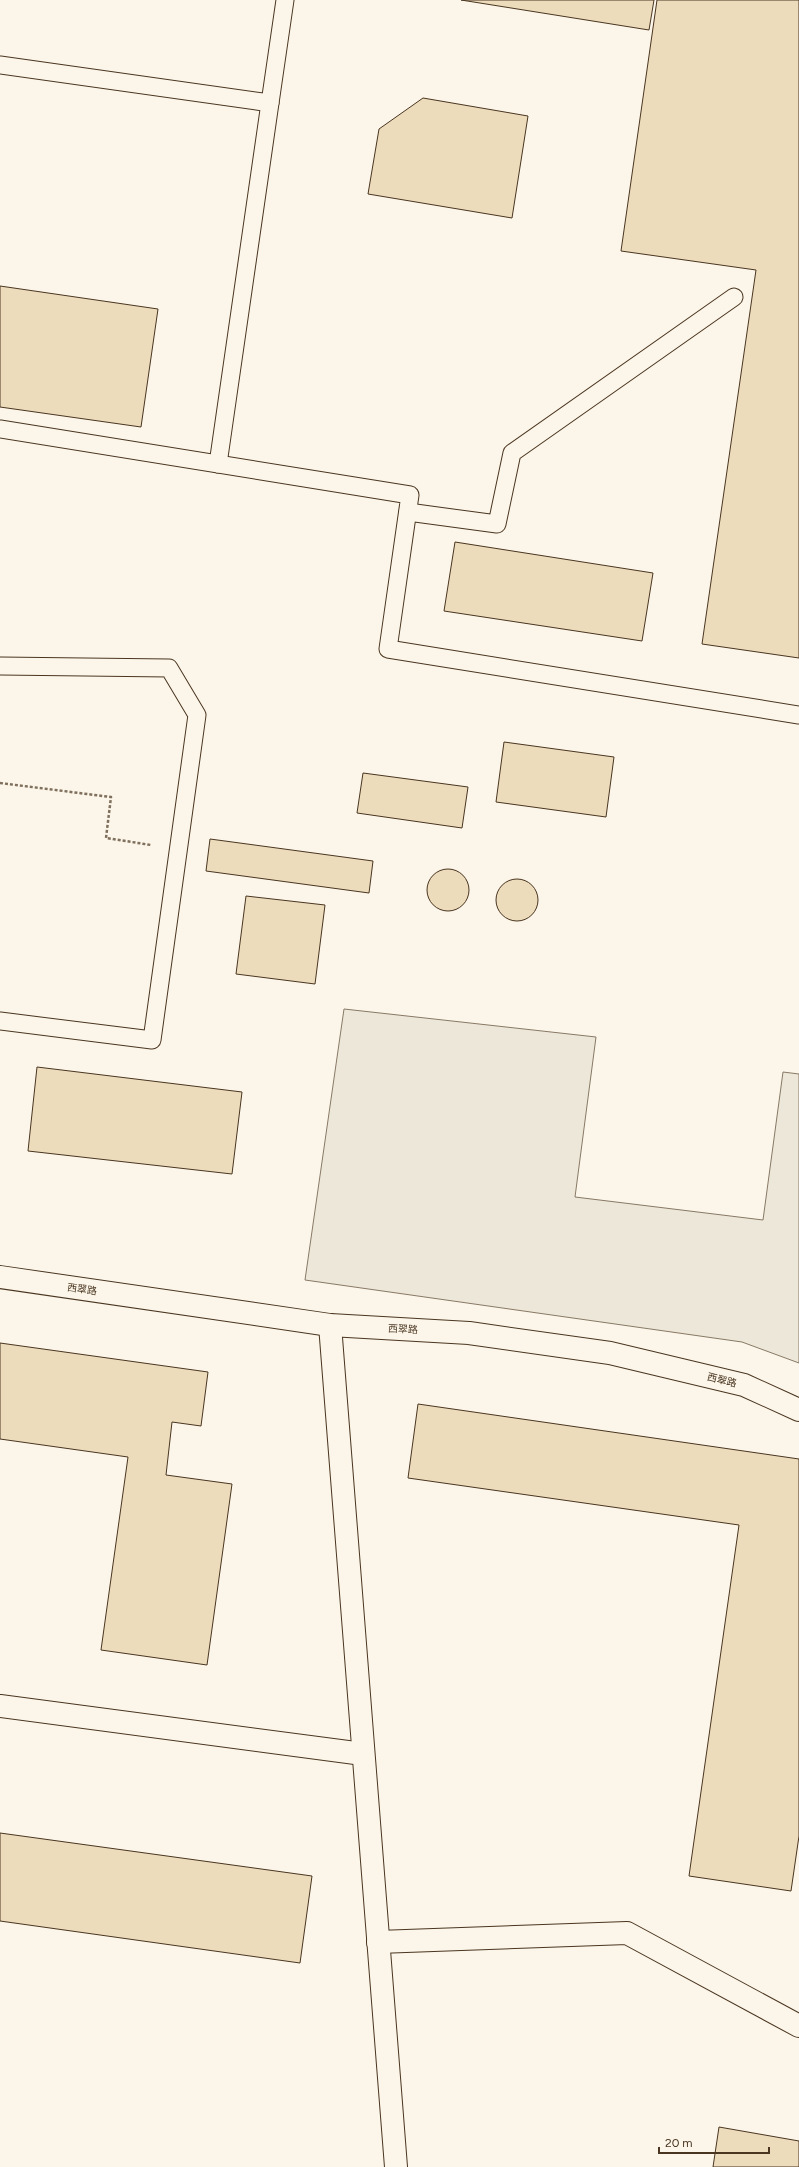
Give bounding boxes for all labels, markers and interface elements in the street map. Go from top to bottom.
street label: 西翠路 [66,1280,98,1298]
street label: 西翠路 [388,1322,418,1336]
street label: 西翠路 [706,1370,738,1390]
scale bar [659,2129,769,2155]
text: 20 m [665,2136,693,2150]

